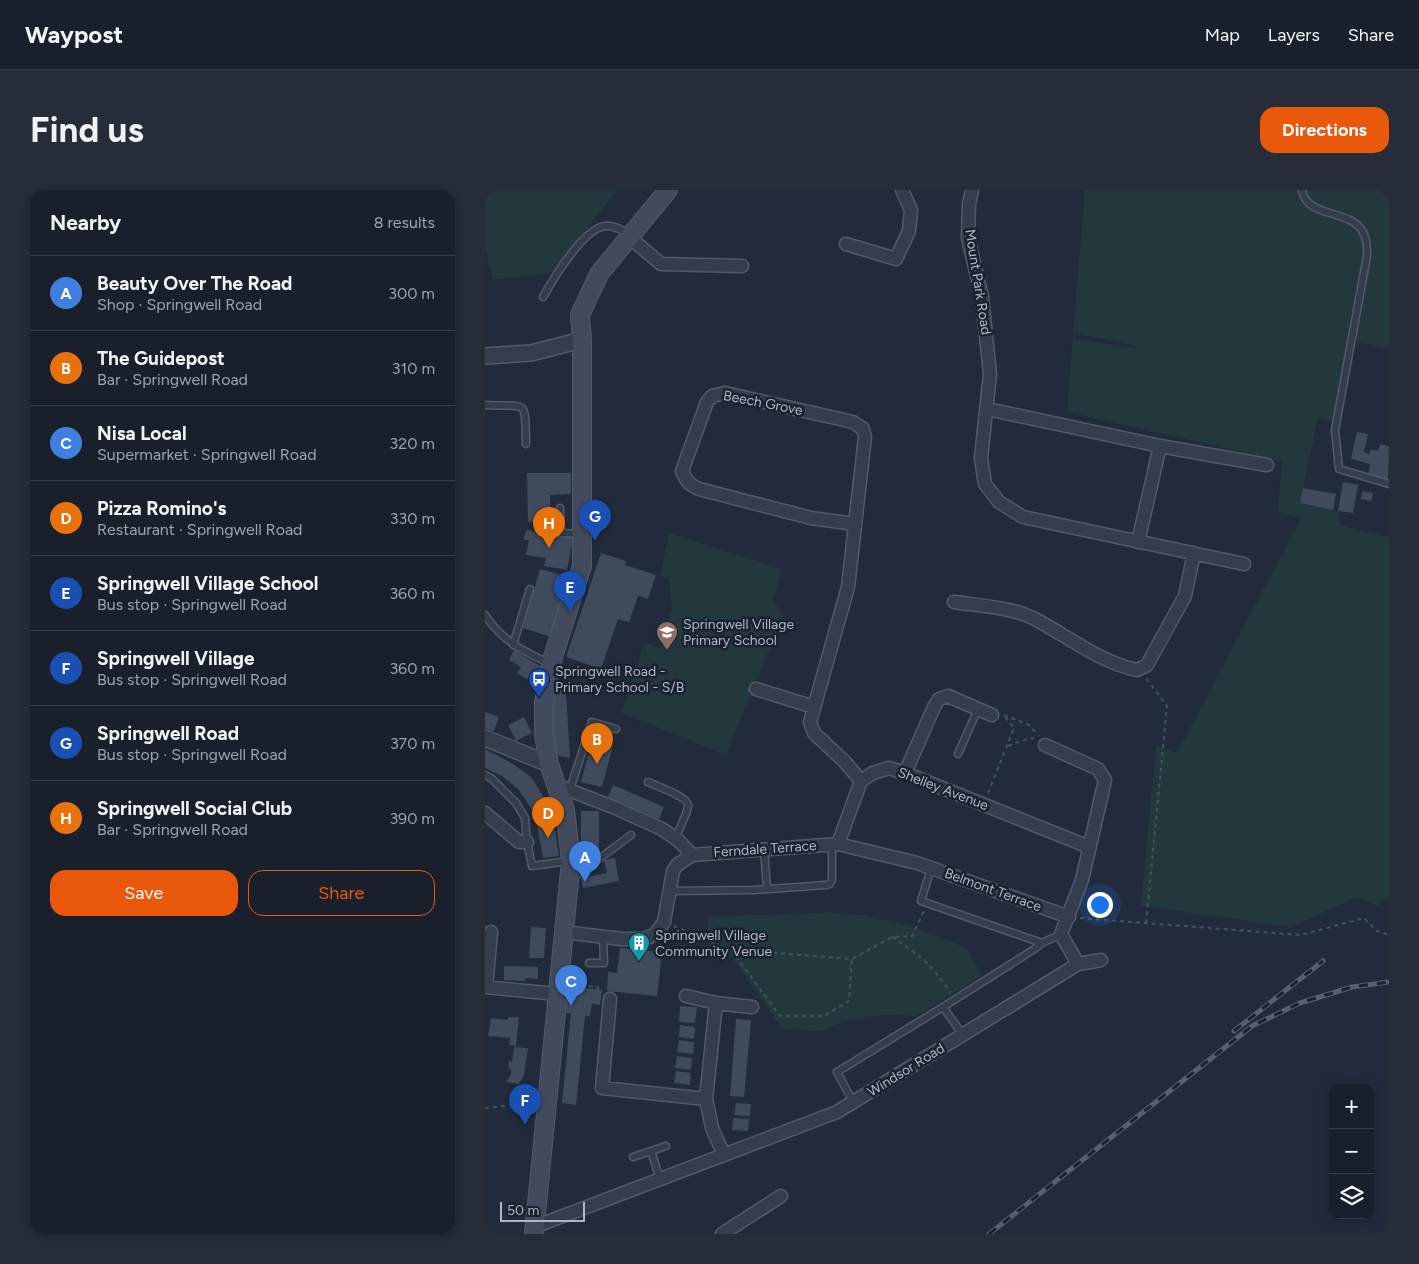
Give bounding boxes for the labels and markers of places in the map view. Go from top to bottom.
pin: G [579,500,611,541]
pin: H [533,507,565,548]
pin: E [554,571,586,612]
place label: Springwell Village Primary School [683,616,794,649]
school or university icon: Springwell Village Primary School [655,620,679,651]
place label: Springwell Road - Primary School - S/B [555,663,684,696]
bus stop icon: Springwell Road - Primary School - S/B [527,667,551,698]
pin: B [581,723,613,764]
pin: D [532,797,564,838]
pin: A [569,841,601,882]
place label: Springwell Village Community Venue [655,927,772,960]
building icon: Springwell Village Community Venue [627,931,651,962]
pin: C [555,965,587,1006]
pin: F [509,1084,541,1125]

